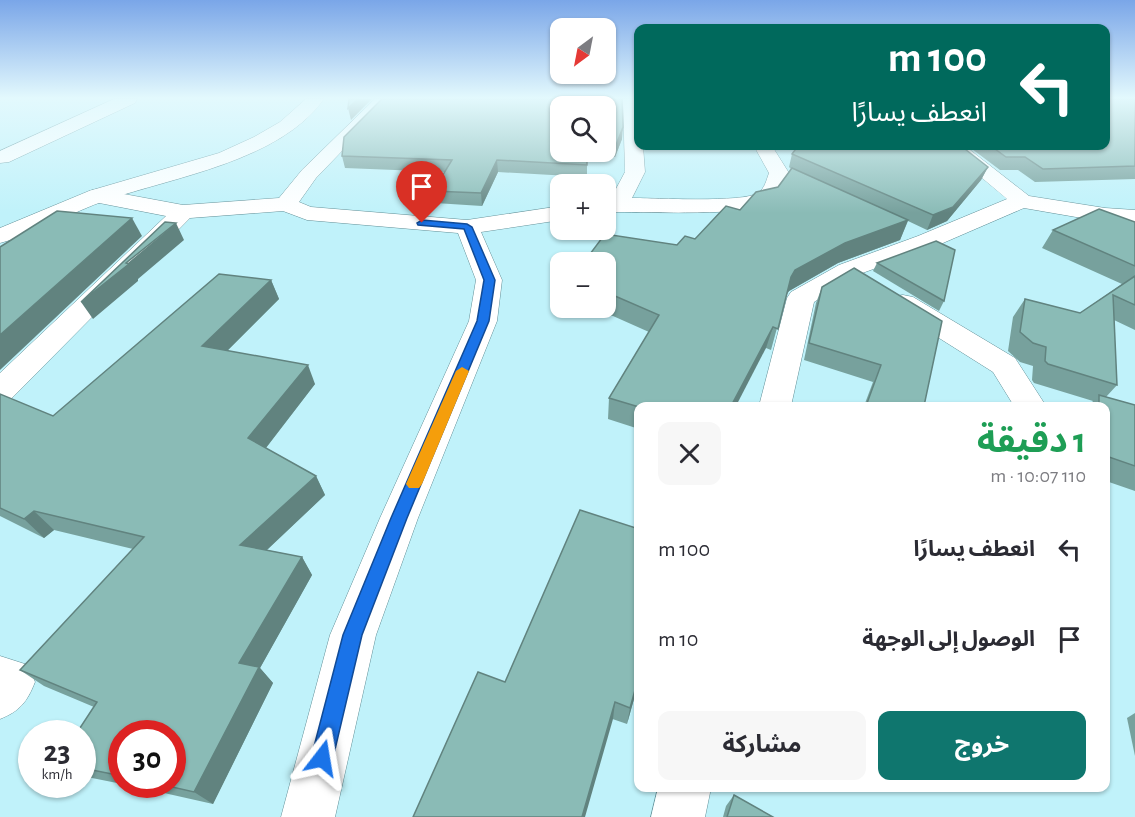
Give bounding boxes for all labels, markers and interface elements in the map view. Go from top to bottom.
north arrow [550,18,616,84]
map controls [550,18,616,318]
text: 100 m [888,37,987,79]
icon: left [1008,48,1086,126]
button: search [550,96,616,162]
text: انعطف يسارًا [851,99,987,126]
pin [396,161,447,223]
icon: arrive [405,170,438,203]
button: + [550,174,616,240]
button: − [550,252,616,318]
button: close [658,422,721,485]
text: 1 دقيقة [977,423,1086,459]
text: 110 m · 10:07 [990,466,1086,486]
icon: left [1053,533,1086,566]
text: 100 m [658,538,710,560]
text: انعطف يسارًا [913,538,1035,560]
icon: arrive [1053,623,1086,656]
text: 10 m [658,628,698,650]
text: الوصول إلى الوجهة [862,628,1035,650]
button: مشاركة [658,711,866,780]
button: خروج [878,711,1086,780]
speed limit sign: 30 [108,720,186,798]
position arrow [290,726,354,790]
text: 23 [43,737,71,767]
text: km/h [42,767,72,782]

